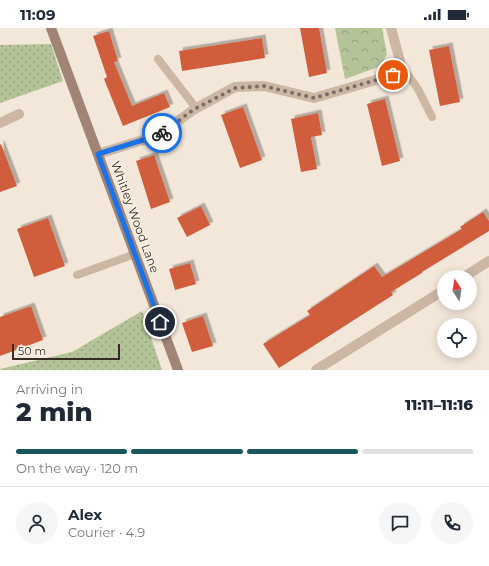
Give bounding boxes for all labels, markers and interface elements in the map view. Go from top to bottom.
text: 11:09 [20,5,55,24]
pin [376,58,410,92]
icon: bag [382,64,404,86]
courier [142,113,182,153]
icon: bike [151,122,173,144]
street label: Whitley Wood Lane [108,159,163,275]
north arrow [437,270,477,310]
map controls [437,270,477,358]
pin [143,305,177,339]
icon: home [149,311,171,333]
button: locate [437,318,477,358]
scale bar [12,342,120,361]
text: 50 m [18,344,46,358]
text: Arriving in [16,381,83,397]
text: 11:11–11:16 [405,395,473,414]
text: 2 min [16,396,93,428]
text: On the way · 120 m [16,460,138,476]
button: person [16,502,58,544]
button: chat [379,502,421,544]
button: phone [431,502,473,544]
text: Alex [68,505,102,524]
text: Courier · 4.9 [68,524,145,540]

